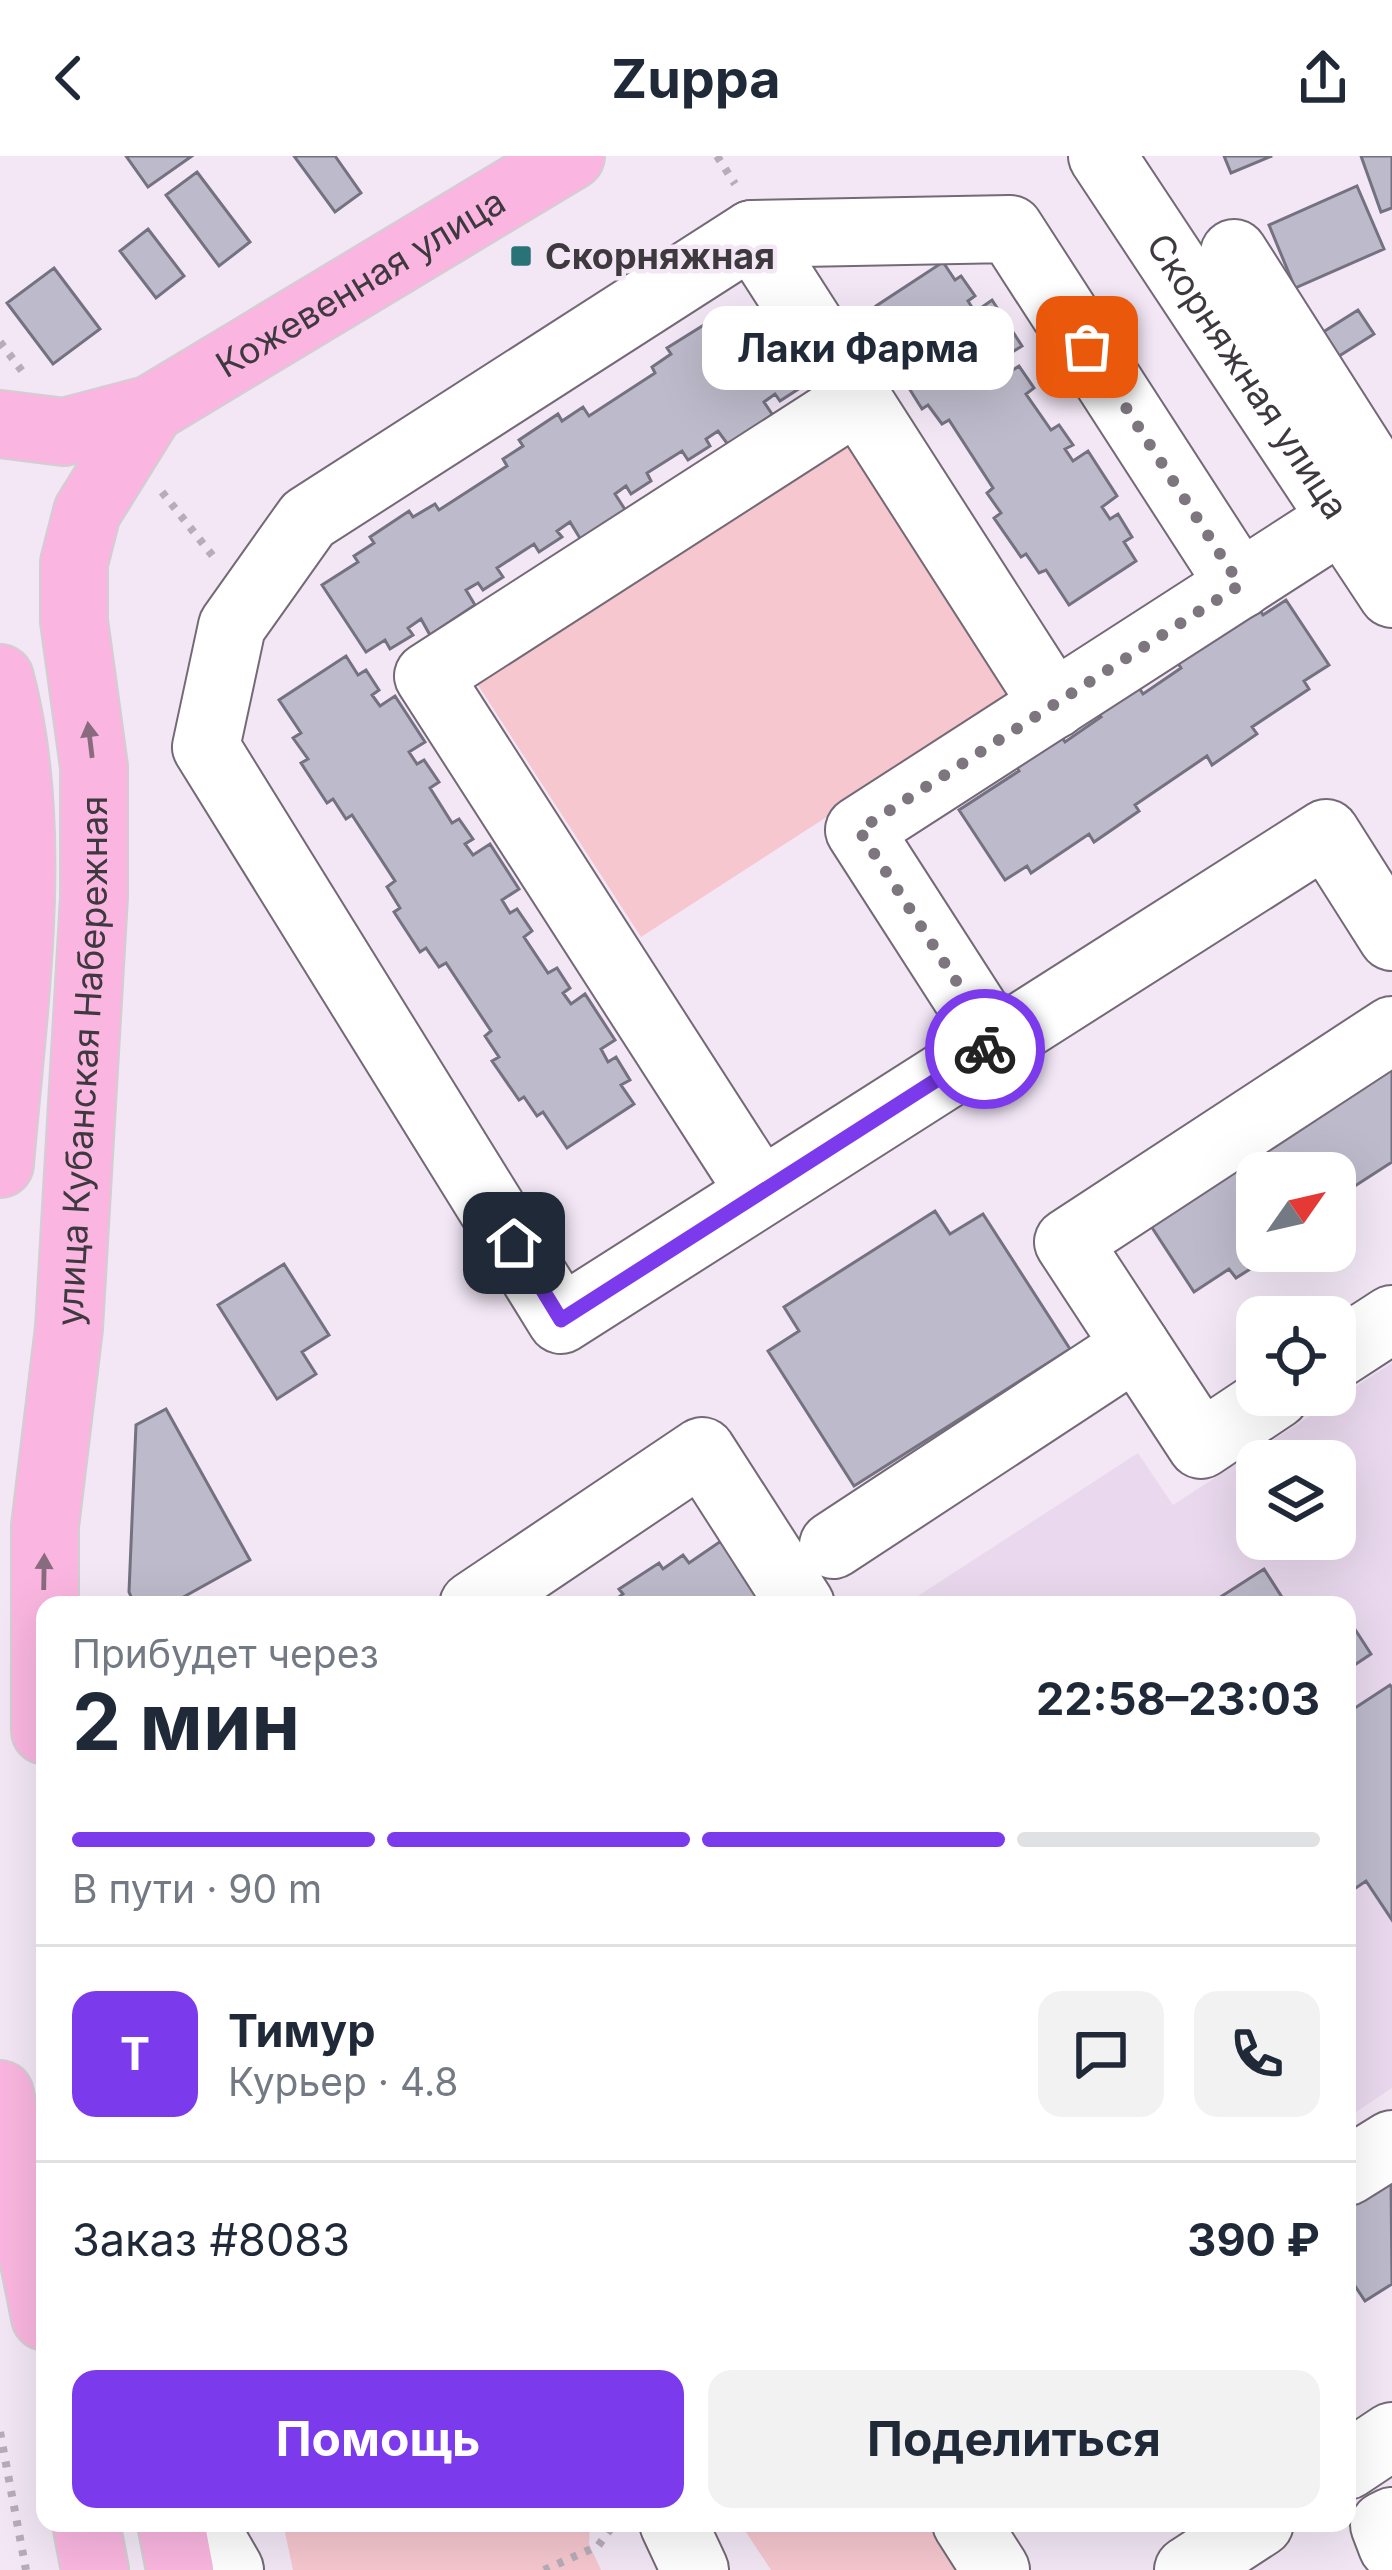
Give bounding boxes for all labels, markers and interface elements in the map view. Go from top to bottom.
icon: back [36,45,102,111]
icon: share [1290,45,1356,111]
text: Zuppa [611,46,781,111]
street label: Кожевенная улица [208,179,513,387]
street label: Скорняжная улица [1137,225,1358,527]
place label: Скорняжная [545,234,775,278]
marker: Скорняжная [508,243,534,269]
pin [1036,296,1138,398]
callout: Лаки Фарма [703,305,1015,389]
icon: bag [1054,314,1120,380]
text: Лаки Фарма [737,324,979,371]
one-way arrow [81,721,100,758]
street label: улица Кубанская Набережная [47,796,116,1327]
courier [925,989,1045,1109]
icon: bike [952,1016,1018,1082]
north arrow [1236,1152,1356,1272]
map controls [1236,1152,1356,1560]
pin [463,1192,565,1294]
icon: home [481,1210,547,1276]
button: locate [1236,1296,1356,1416]
button: layers [1236,1440,1356,1560]
one-way arrow [35,1552,54,1590]
text: Прибудет через [72,1630,379,1677]
text: 22:58–23:03 [1036,1671,1320,1726]
text: 2 мин [72,1674,300,1769]
text: В пути · 90 m [72,1865,322,1912]
button: chat [1038,1991,1164,2117]
button: phone [1194,1991,1320,2117]
text: Тимур [228,2003,376,2058]
text: Т [120,2026,150,2081]
text: Курьер · 4.8 [228,2058,458,2105]
text: Заказ #8083 [72,2212,350,2267]
text: 390 ₽ [1187,2212,1320,2267]
button: Помощь [72,2370,684,2508]
button: Поделиться [708,2370,1320,2508]

